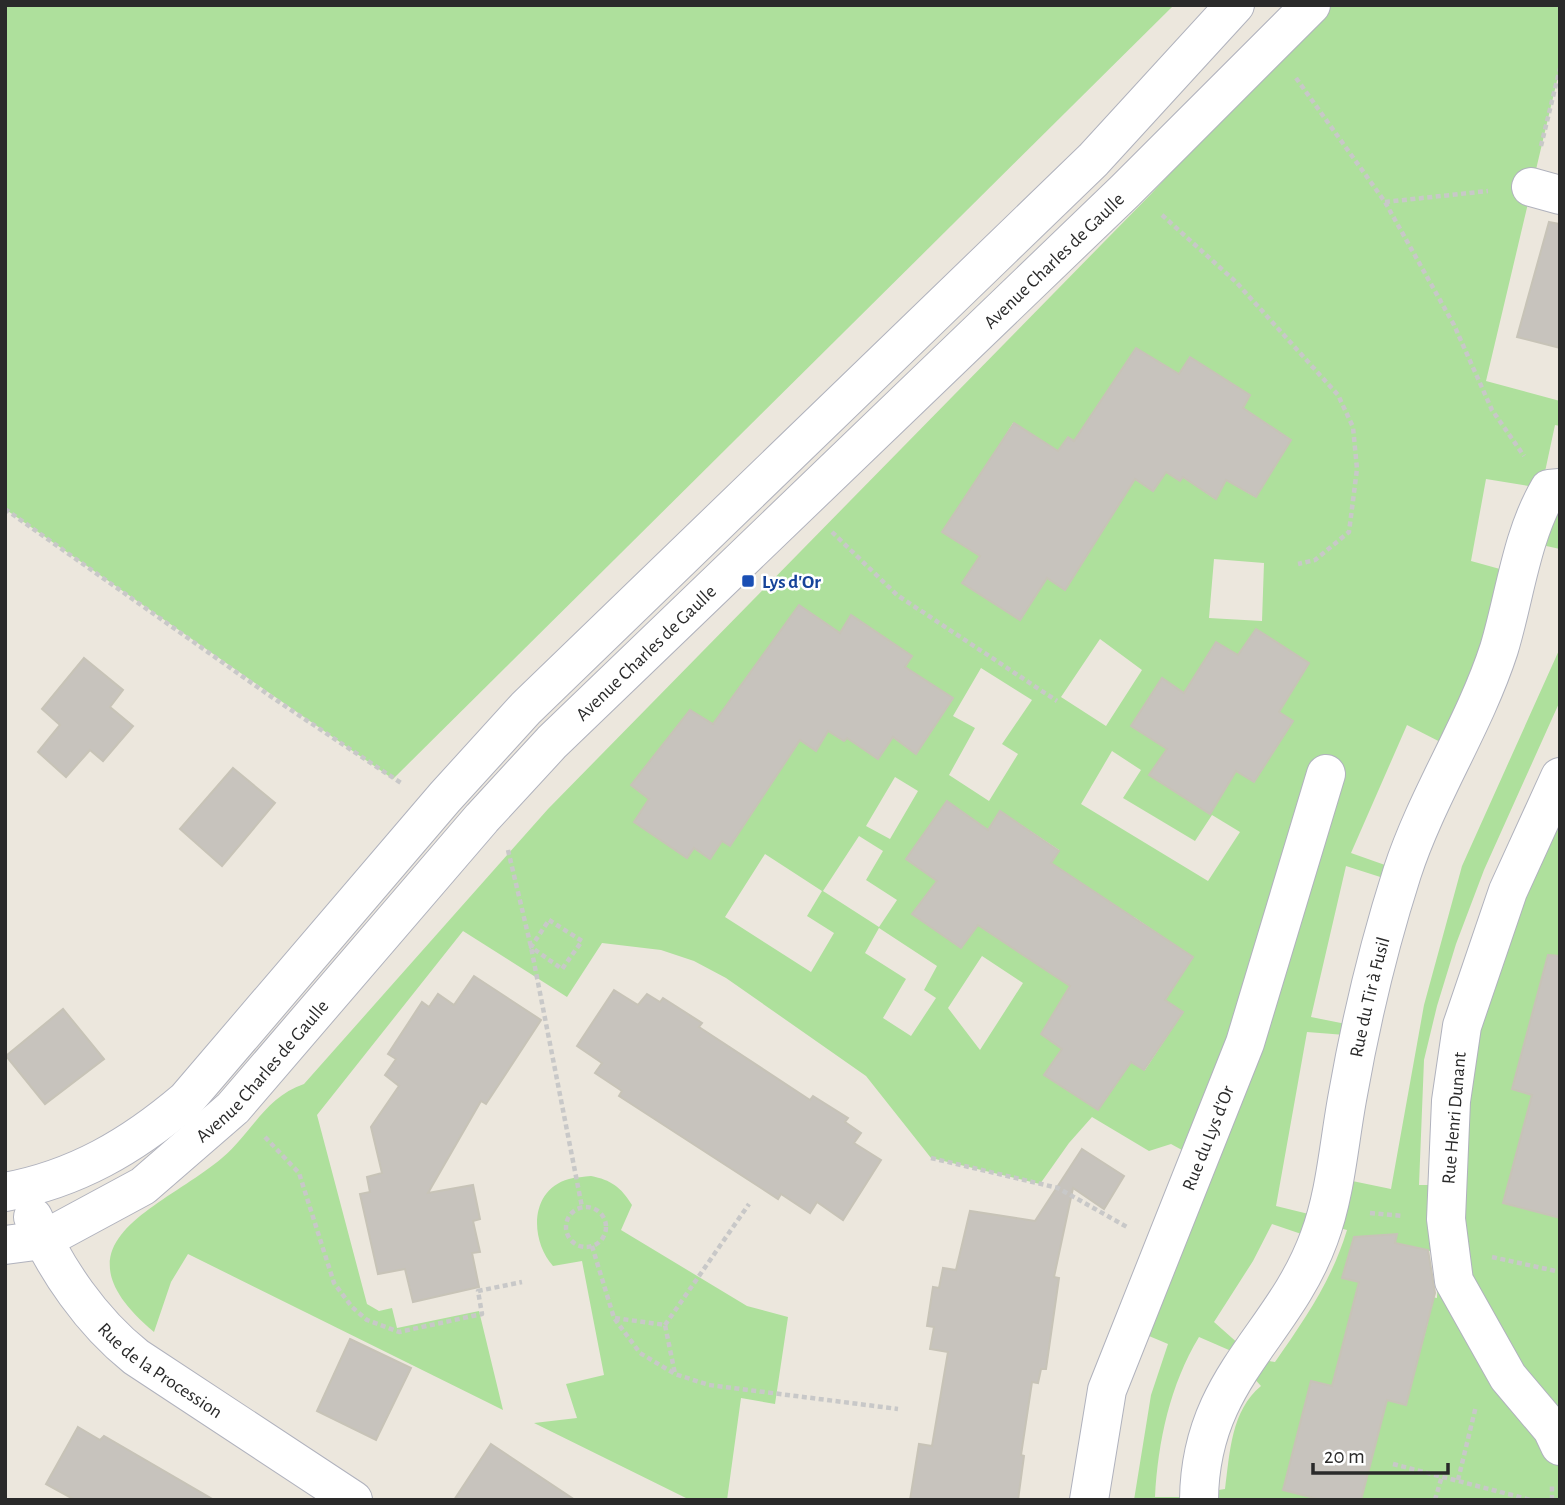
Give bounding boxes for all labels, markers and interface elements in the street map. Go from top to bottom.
street label: Avenue Charles de Gaulle [981,190,1128,333]
marker: Lys d'Or [740,573,756,589]
place label: Lys d'Or [762,573,821,592]
street label: Avenue Charles de Gaulle [573,582,720,725]
street label: Rue du Tir à Fusil [1347,935,1394,1059]
street label: Avenue Charles de Gaulle [193,996,333,1147]
street label: Rue Henri Dunant [1439,1051,1470,1185]
street label: Rue du Lys d'Or [1179,1083,1238,1193]
street label: Rue de la Procession [94,1319,226,1422]
scale bar [1313,1432,1448,1476]
text: 20 m [1324,1446,1365,1467]

